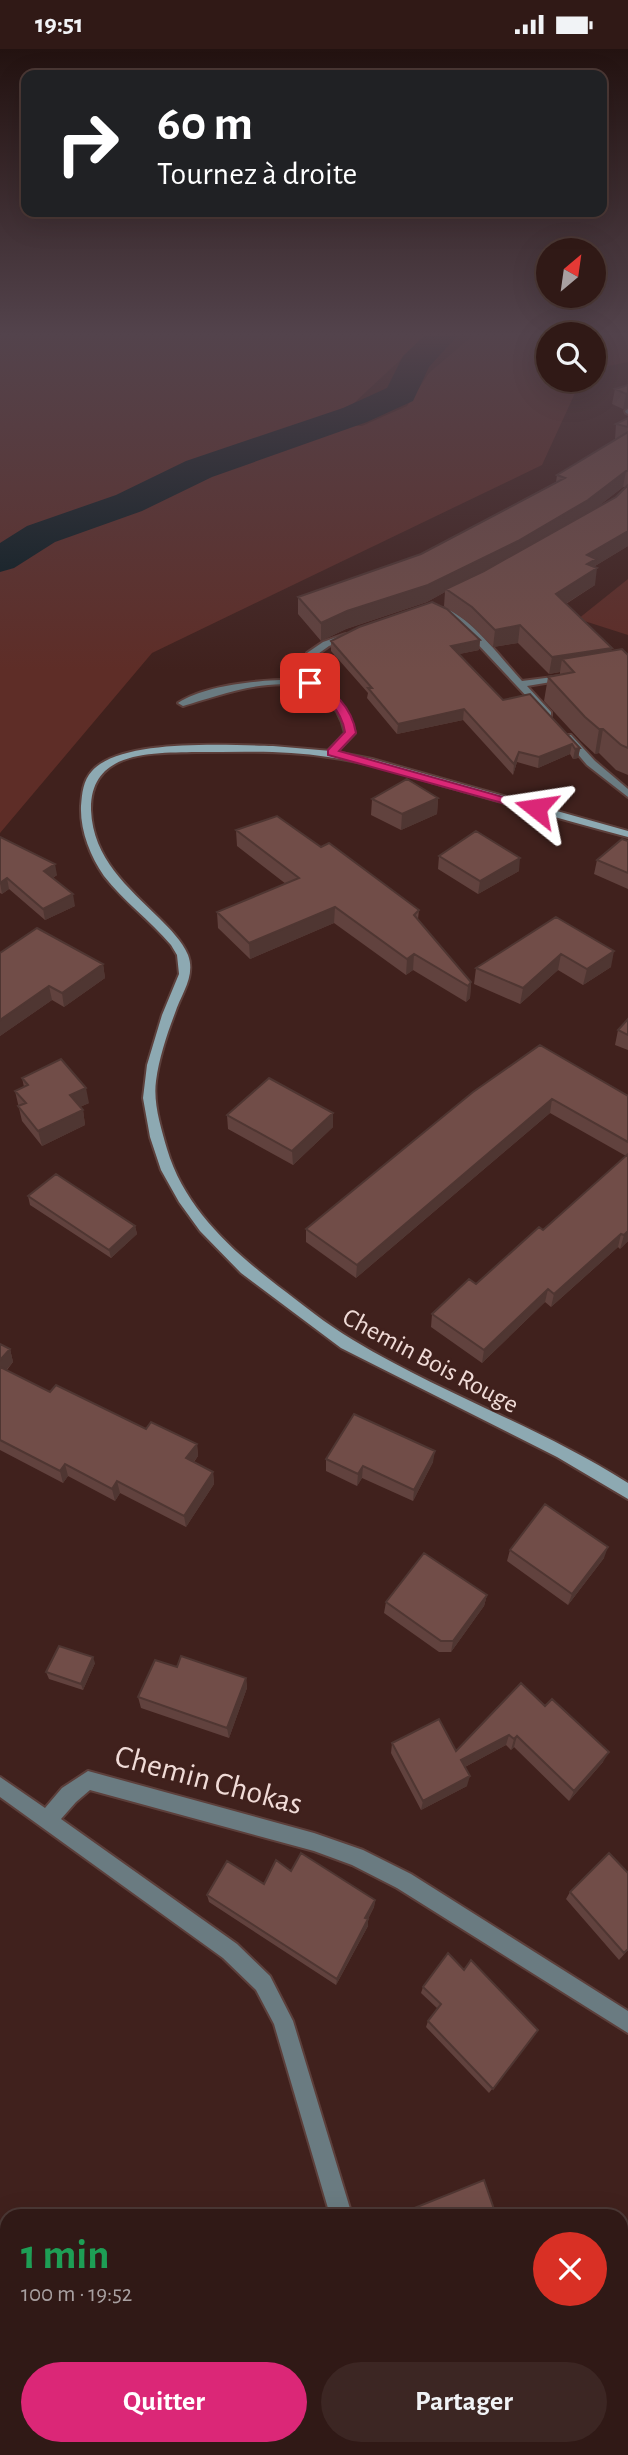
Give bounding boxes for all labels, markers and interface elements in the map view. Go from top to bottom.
text: 19:51 [35,11,83,37]
icon: right [42,98,133,189]
text: 60 m [157,100,253,149]
text: Tournez à droite [157,158,357,190]
north arrow [536,238,606,308]
map controls [536,238,606,392]
button: search [536,322,606,392]
pin [280,653,340,713]
icon: arrive [291,664,329,702]
position arrow [499,771,573,845]
street label: Chemin Bois Rouge [338,1304,523,1418]
street label: Chemin Chokas [112,1740,306,1820]
button: close [533,2232,607,2306]
text: 1 min [21,2234,110,2276]
text: 100 m · 19:52 [21,2283,132,2306]
button: Quitter [21,2362,307,2442]
button: Partager [321,2362,607,2442]

